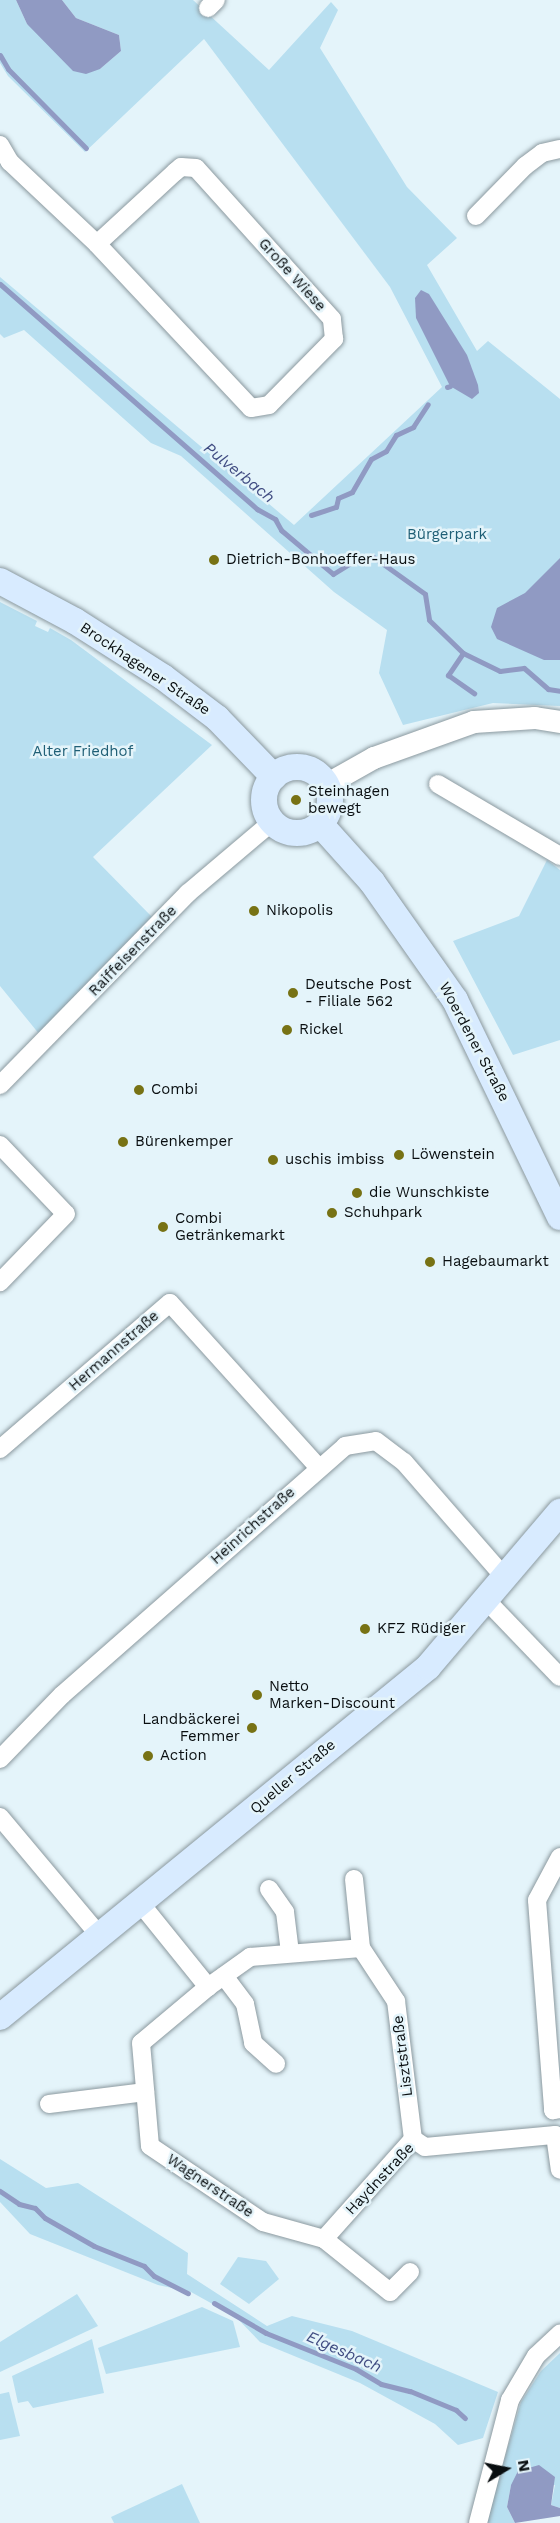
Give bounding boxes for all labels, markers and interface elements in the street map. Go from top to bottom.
street label: Große Wiese [254,235,330,315]
water label: Pulverbach [200,439,278,507]
park label: Bürgerpark [407,526,487,544]
place label: Dietrich-Bonhoeffer-Haus [226,551,415,569]
marker: Dietrich-Bonhoeffer-Haus [207,553,221,567]
street label: Brockhagener Straße [76,619,214,719]
park label: Alter Friedhof [32,743,134,761]
place label: Steinhagen bewegt [308,782,390,817]
marker: Steinhagen bewegt [289,793,303,807]
street label: Raiffeisenstraße [85,902,181,1000]
place label: Nikopolis [266,902,333,920]
marker: Nikopolis [247,904,261,918]
place label: Deutsche Post - Filiale 562 [305,975,412,1010]
street label: Woerdener Straße [435,979,513,1105]
marker: Deutsche Post - Filiale 562 [286,986,300,1000]
place label: Rickel [299,1021,343,1039]
marker: Rickel [280,1023,294,1037]
place label: Combi [151,1081,198,1099]
marker: Combi [132,1083,146,1097]
place label: Bürenkemper [135,1133,233,1151]
marker: Bürenkemper [116,1135,130,1149]
place label: Löwenstein [411,1146,495,1164]
marker: Löwenstein [392,1148,406,1162]
place label: uschis imbiss [285,1151,384,1169]
marker: uschis imbiss [266,1153,280,1167]
place label: die Wunschkiste [369,1184,490,1202]
marker: die Wunschkiste [350,1186,364,1200]
place label: Schuhpark [344,1204,422,1222]
marker: Schuhpark [325,1206,339,1220]
place label: Combi Getränkemarkt [175,1209,285,1244]
marker: Combi Getränkemarkt [156,1220,170,1234]
place label: Hagebaumarkt [442,1253,549,1271]
marker: Hagebaumarkt [423,1255,437,1269]
street label: Hermannstraße [65,1307,163,1395]
street label: Heinrichstraße [207,1483,299,1569]
place label: KFZ Rüdiger [377,1620,466,1638]
marker: KFZ Rüdiger [358,1622,372,1636]
place label: Netto Marken-Discount [269,1677,395,1712]
marker: Netto Marken-Discount [250,1688,264,1702]
place label: Landbäckerei Femmer [142,1710,240,1745]
marker: Landbäckerei Femmer [245,1721,259,1735]
street label: Queller Straße [246,1736,340,1818]
place label: Action [160,1747,207,1765]
marker: Action [141,1749,155,1763]
street label: Lisztstraße [389,2014,417,2098]
street label: Haydnstraße [342,2139,418,2219]
street label: Wagnerstraße [163,2150,257,2222]
water label: Elgesbach [304,2327,384,2377]
north arrow [476,2439,536,2499]
text: N [514,2458,535,2473]

